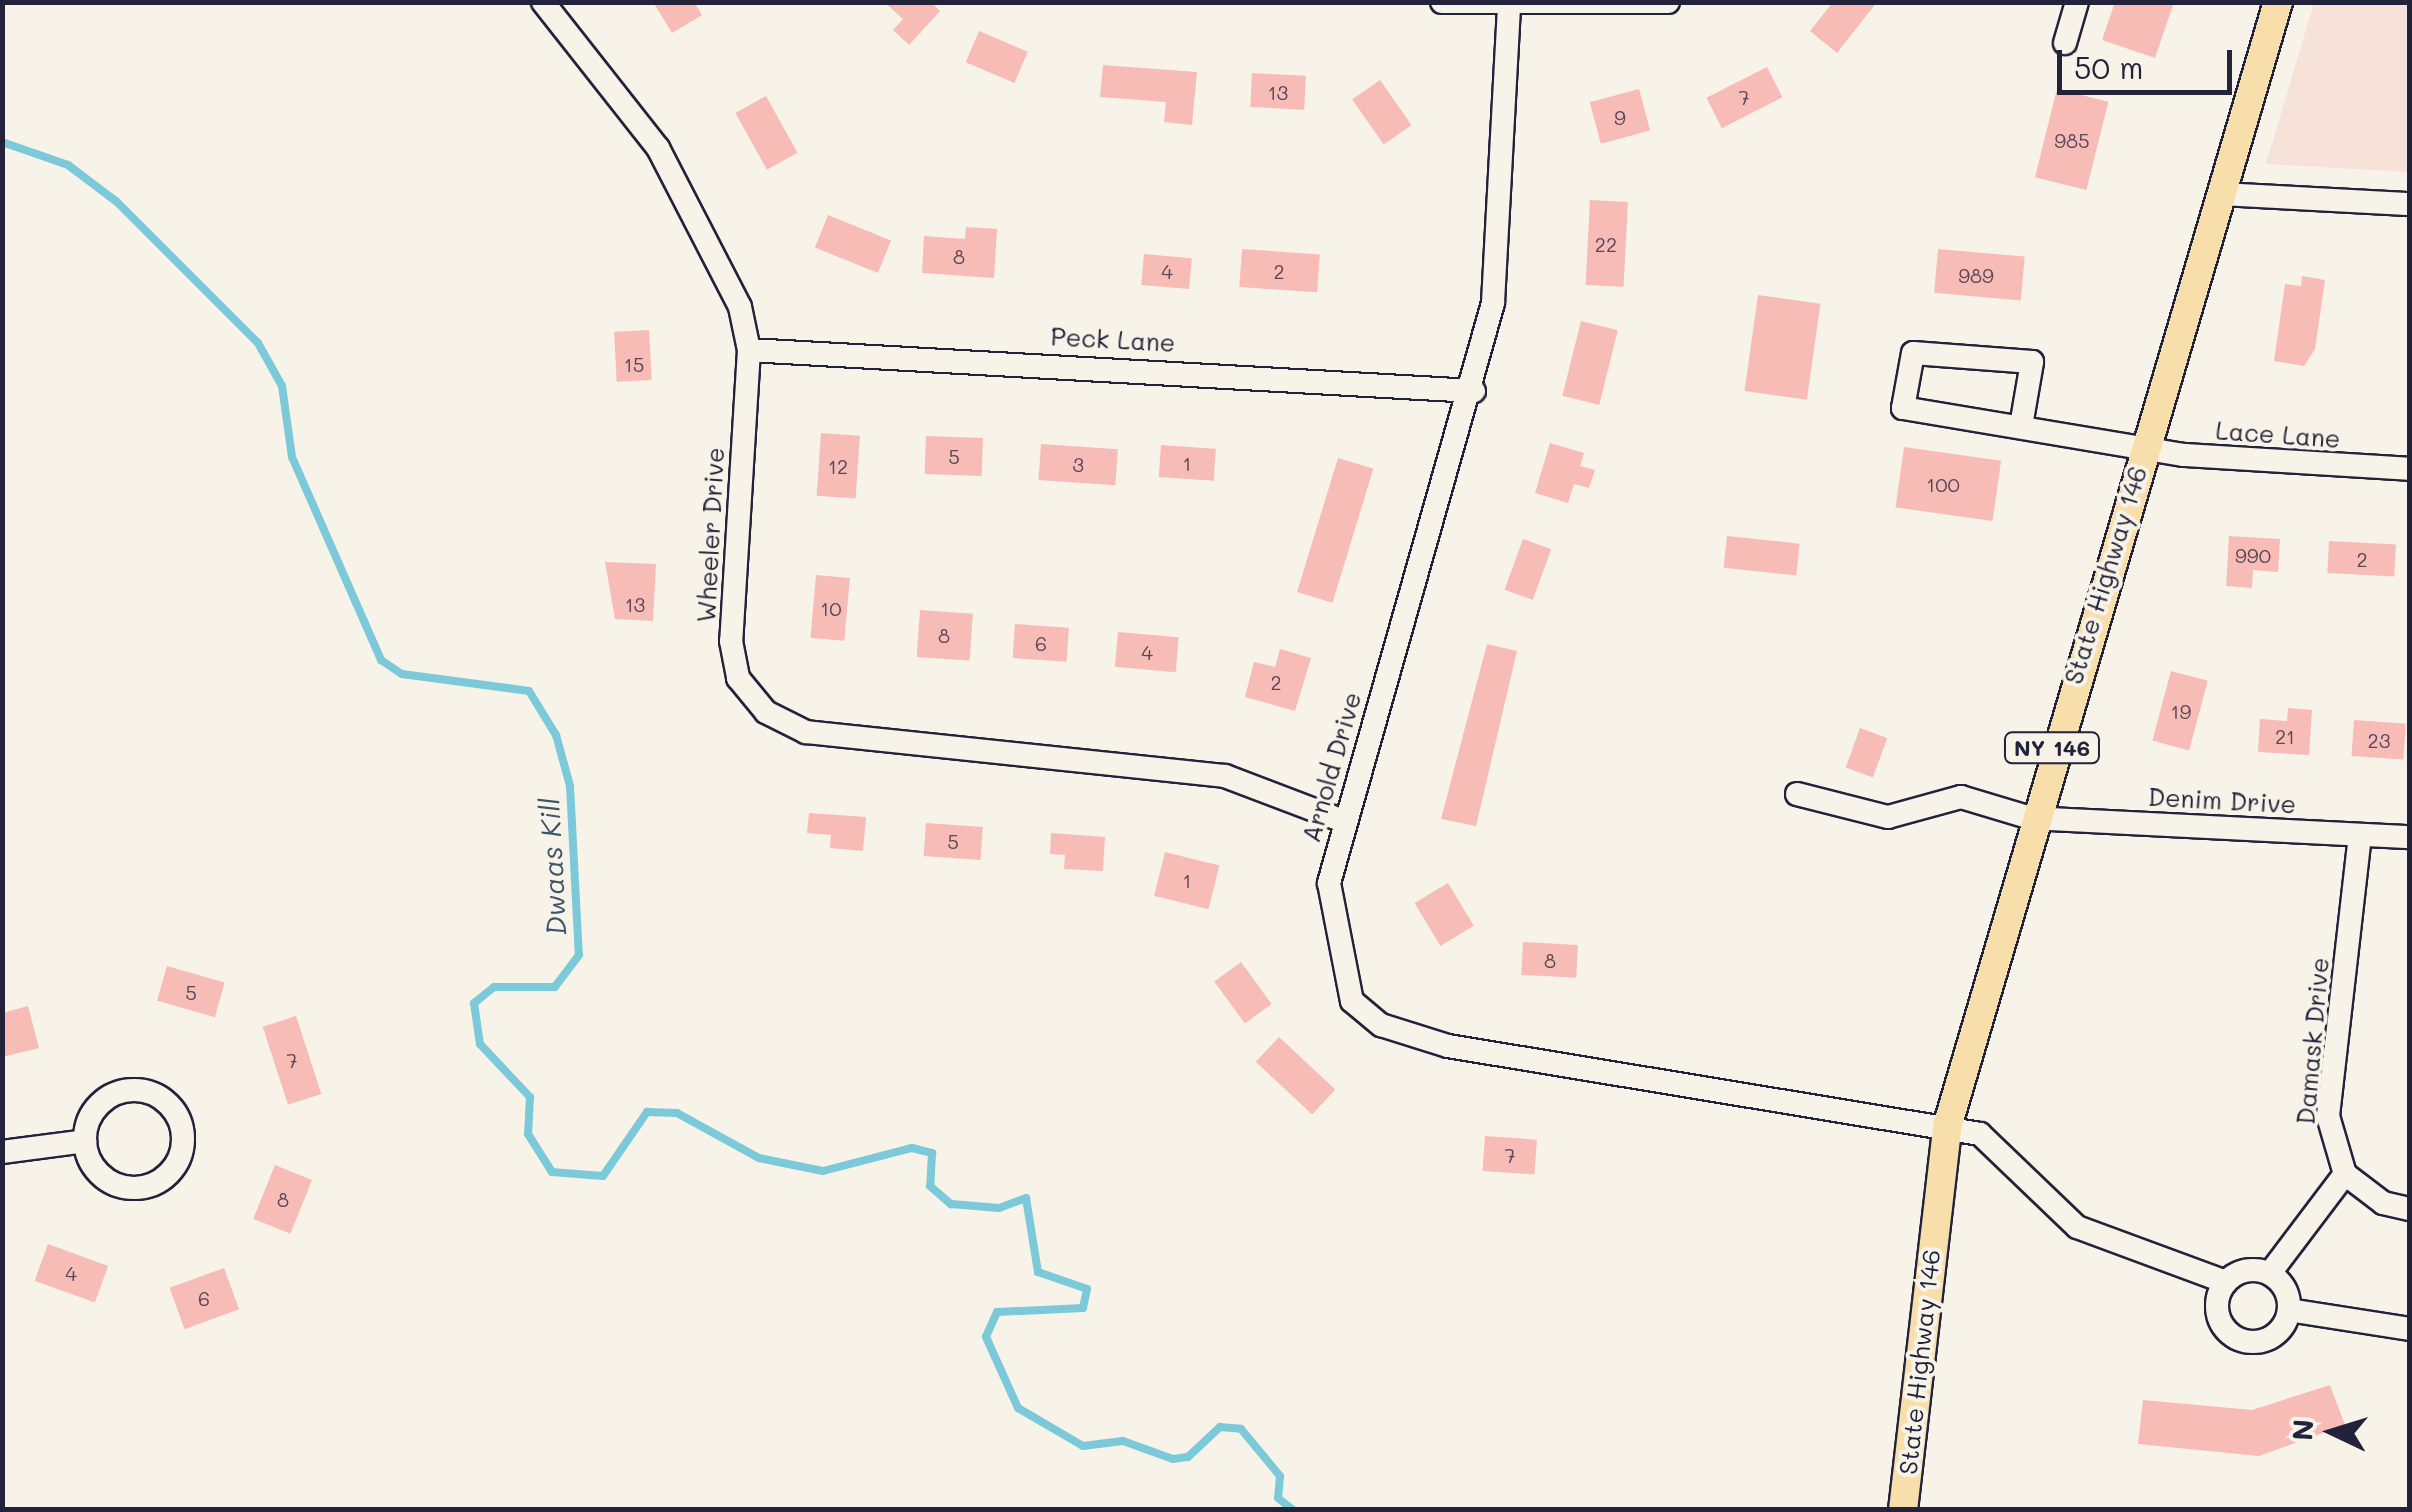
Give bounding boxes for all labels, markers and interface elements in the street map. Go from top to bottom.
scale bar [2062,30,2237,92]
text: 50 m [2074,47,2144,87]
house number: 13 [1268,80,1288,104]
house number: 7 [1738,85,1750,109]
house number: 9 [1614,105,1626,129]
house number: 985 [2054,128,2090,152]
house number: 22 [1595,232,1617,256]
house number: 8 [953,244,965,268]
house number: 4 [1161,259,1173,283]
house number: 2 [1273,259,1285,283]
house number: 989 [1958,263,1994,287]
street label: Peck Lane [1050,321,1176,357]
house number: 15 [624,352,644,376]
street label: Lace Lane [2215,415,2341,453]
house number: 5 [948,444,960,468]
street label: Wheeler Drive [690,447,730,623]
house number: 1 [1183,451,1191,475]
house number: 3 [1072,452,1084,476]
house number: 12 [828,454,848,478]
street label: State Highway 146 [2058,462,2152,688]
house number: 100 [1926,472,1960,496]
house number: 990 [2235,543,2271,567]
house number: 2 [2356,547,2368,571]
house number: 13 [625,592,645,616]
house number: 10 [820,596,842,620]
house number: 8 [938,623,950,647]
house number: 6 [1035,631,1047,655]
house number: 4 [1141,640,1153,664]
house number: 2 [1270,670,1282,694]
street label: Arnold Drive [1295,688,1367,846]
house number: 19 [2171,699,2191,723]
house number: 21 [2275,724,2295,748]
house number: 23 [2368,728,2390,752]
road number: NY 146 [2002,731,2102,765]
street label: Denim Drive [2147,781,2297,819]
water label: Dwaas Kill [532,797,572,937]
house number: 5 [947,829,959,853]
house number: 1 [1183,868,1191,892]
house number: 8 [1544,948,1556,972]
street label: Damask Drive [2290,956,2334,1126]
house number: 5 [185,980,197,1004]
house number: 7 [286,1048,298,1072]
house number: 7 [1504,1143,1516,1167]
house number: 8 [277,1187,289,1211]
street label: State Highway 146 [1892,1248,1946,1476]
house number: 4 [65,1261,77,1285]
house number: 6 [198,1286,210,1310]
north arrow [2282,1382,2382,1482]
text: N [2283,1418,2321,1442]

